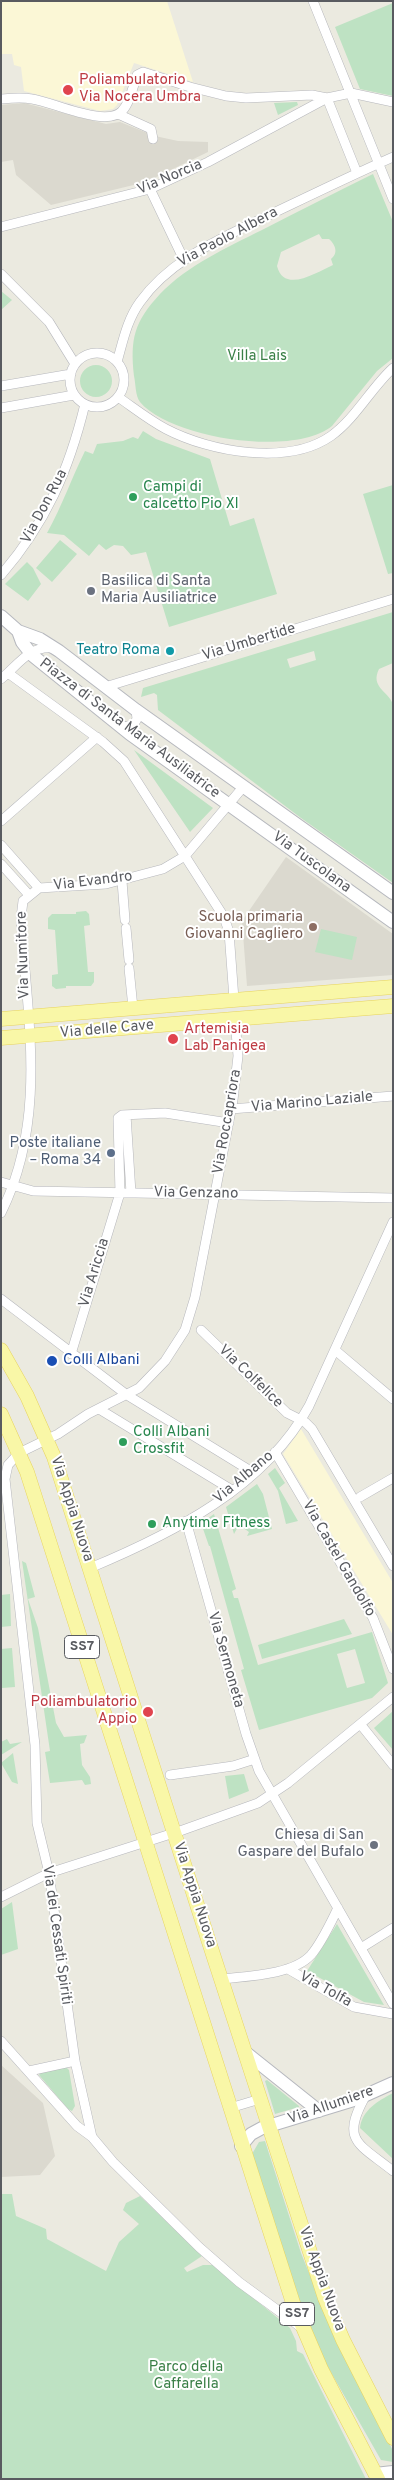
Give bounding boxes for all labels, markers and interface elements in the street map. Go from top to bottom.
place label: Poliambulatorio Via Nocera Umbra [79,72,201,107]
marker: Poliambulatorio Via Nocera Umbra [61,83,75,97]
street label: Via Norcia [135,156,205,200]
street label: Via Paolo Albera [175,204,281,272]
park label: Villa Lais [227,348,287,366]
street label: Via Don Rua [18,467,72,547]
place label: Campi di calcetto Pio XI [143,479,239,514]
marker: Campi di calcetto Pio XI [127,491,139,503]
place label: Basilica di Santa Maria Ausiliatrice [101,573,217,608]
marker: Basilica di Santa Maria Ausiliatrice [85,585,97,597]
street label: Via Umbertide [200,620,298,666]
place label: Teatro Roma [76,642,160,660]
marker: Teatro Roma [164,645,176,657]
street label: Piazza di Santa Maria Ausiliatrice [35,655,223,803]
street label: Via Tuscolana [268,828,354,898]
street label: Via Evandro [52,868,134,896]
place label: Scuola primaria Giovanni Cagliero [185,909,303,944]
street label: Via Numitore [13,911,35,999]
marker: Scuola primaria Giovanni Cagliero [307,921,319,933]
street label: Via delle Cave [59,1017,155,1043]
place label: Artemisia Lab Panigea [184,1021,266,1056]
marker: Artemisia Lab Panigea [166,1032,180,1046]
street label: Via Roccapriora [210,1068,246,1176]
street label: Via Marino Laziale [250,1089,374,1117]
place label: Poste italiane – Roma 34 [10,1135,101,1170]
marker: Poste italiane – Roma 34 [105,1147,117,1159]
street label: Via Genzano [154,1184,238,1204]
street label: Via Ariccia [76,1236,114,1310]
street label: Via Colfelice [214,1342,286,1412]
place label: Colli Albani [63,1352,139,1370]
marker: Colli Albani [45,1354,59,1368]
place label: Colli Albani Crossfit [133,1424,209,1459]
marker: Colli Albani Crossfit [117,1436,129,1448]
street label: Via Albano [210,1448,278,1508]
street label: Via Appia Nuova [45,1454,97,1564]
street label: Via Castel Gandolfo [297,1498,379,1620]
place label: Anytime Fitness [162,1515,270,1533]
marker: Anytime Fitness [146,1518,158,1530]
street label: Via Sermoneta [203,1610,247,1710]
road number: SS7 [64,1635,100,1658]
place label: Poliambulatorio Appio [30,1694,137,1729]
marker: Poliambulatorio Appio [141,1705,155,1719]
place label: Chiesa di San Gaspare del Bufalo [238,1827,364,1862]
marker: Chiesa di San Gaspare del Bufalo [368,1839,380,1851]
street label: Via Appia Nuova [168,1840,220,1950]
street label: Via dei Cessati Spiriti [37,1864,75,2006]
street label: Via Tolfa [295,1968,355,2012]
street label: Via Allumiere [286,2083,376,2129]
street label: Via Appia Nuova [294,2224,348,2334]
road number: SS7 [280,2302,314,2326]
park label: Parco della Caffarella [149,2359,223,2394]

